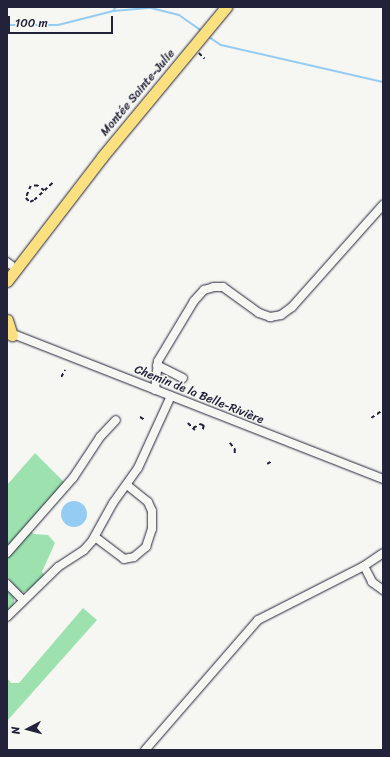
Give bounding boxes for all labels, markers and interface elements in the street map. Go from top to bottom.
scale bar [10,8,115,34]
text: 100 m [15,12,48,34]
street label: Montée Sainte-Julie [98,47,178,139]
street label: Chemin de la Belle-Rivière [132,362,266,428]
north arrow [8,709,48,749]
text: N [6,726,25,735]

